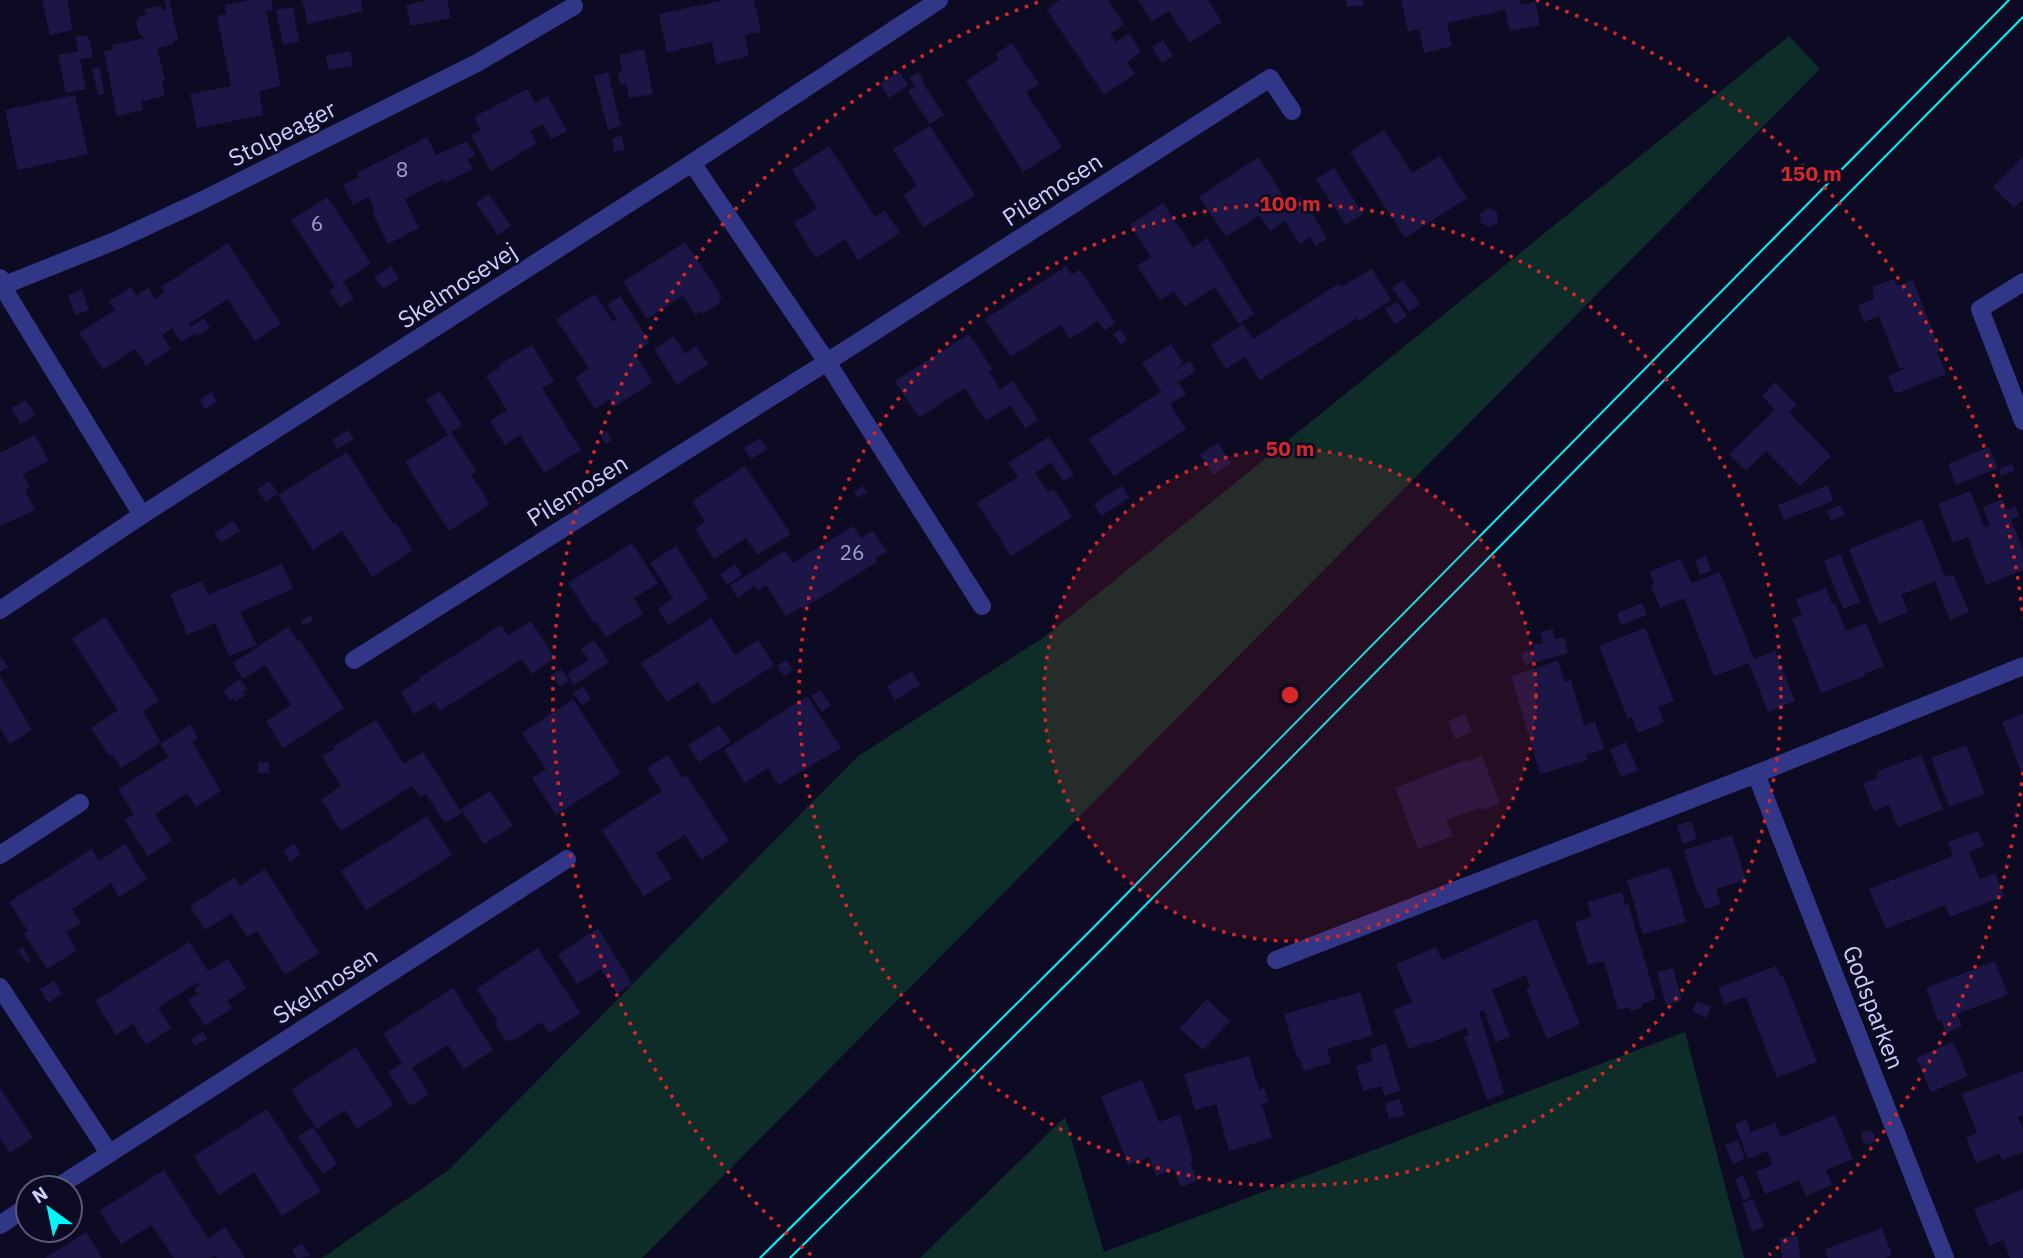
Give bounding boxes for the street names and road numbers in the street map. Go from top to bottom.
street label: Stolpeager [223,92,341,174]
street label: Pilemosen [996,145,1108,233]
street label: Skelmosevej [391,235,523,335]
street label: Pilemosen [521,446,633,534]
street label: Skelmosen [266,939,384,1031]
street label: Godsparken [1836,940,1912,1074]

